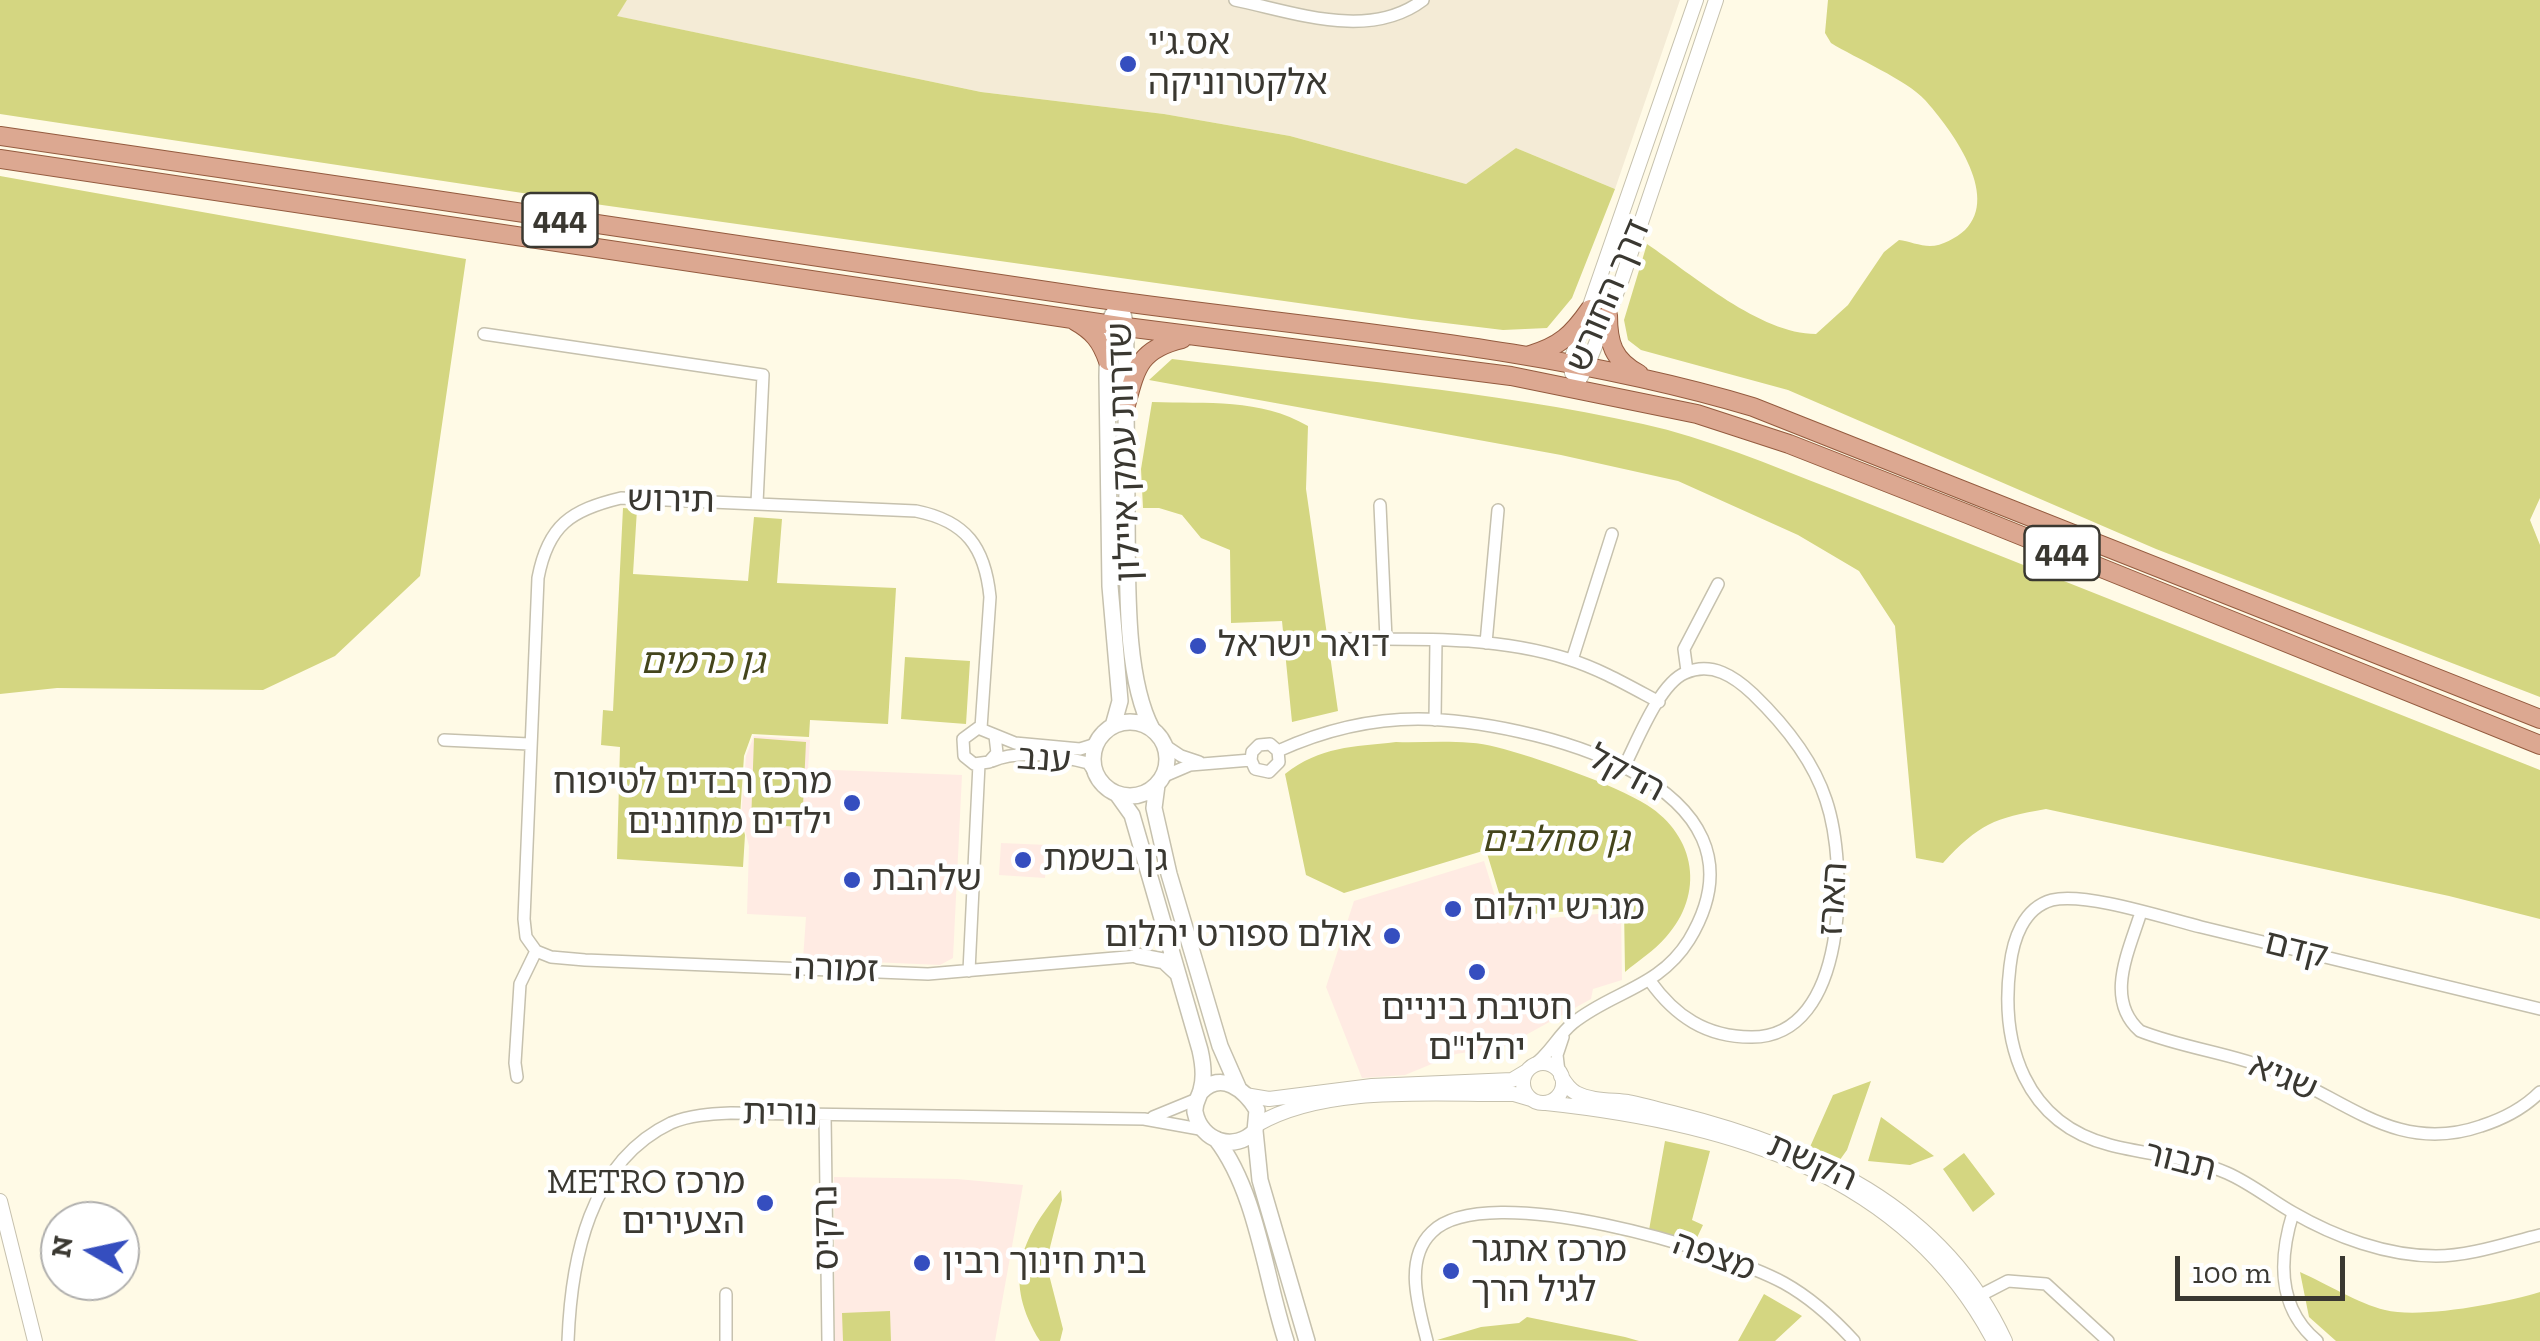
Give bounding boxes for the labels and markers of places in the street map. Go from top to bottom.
place label: אס.ג'י אלקטרוניקה [1148,23,1328,105]
marker: אס.ג'י אלקטרוניקה [1117,53,1139,75]
place label: דואר ישראל [1218,625,1390,667]
marker: דואר ישראל [1187,635,1209,657]
place label: מרכז רבדים לטיפוח ילדים מחוננים [553,762,832,844]
marker: מרכז רבדים לטיפוח ילדים מחוננים [841,792,863,814]
place label: גן בשמת [1043,839,1168,881]
marker: גן בשמת [1012,849,1034,871]
place label: שלהבת [872,859,982,901]
marker: שלהבת [841,869,863,891]
place label: מגרש יהלום [1473,888,1645,930]
marker: מגרש יהלום [1442,898,1464,920]
place label: אולם ספורט יהלום [1104,915,1372,957]
marker: אולם ספורט יהלום [1381,925,1403,947]
marker: חטיבת ביניים יהלו"ם [1466,961,1488,983]
place label: חטיבת ביניים יהלו"ם [1381,988,1573,1070]
place label: METRO מרכז הצעירים [547,1162,745,1244]
marker: METRO מרכז הצעירים [754,1192,776,1214]
place label: מרכז אתגר לגיל הרך [1471,1230,1627,1312]
place label: בית חינוך רבין [942,1242,1147,1284]
marker: בית חינוך רבין [911,1252,933,1274]
marker: מרכז אתגר לגיל הרך [1440,1260,1462,1282]

